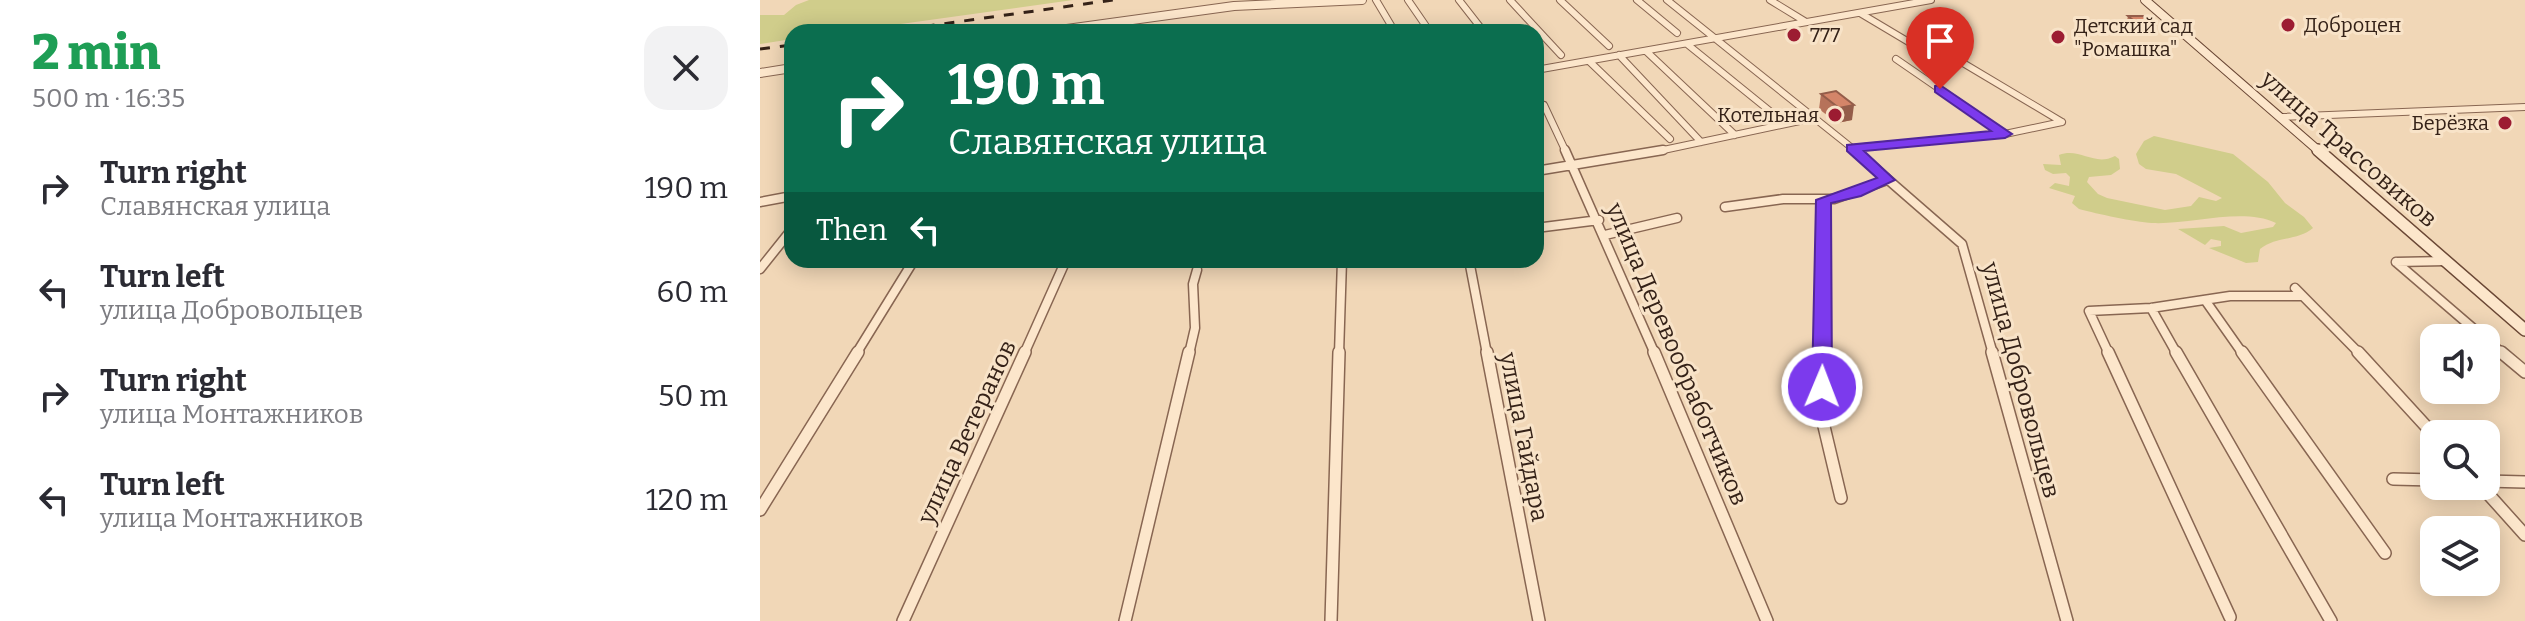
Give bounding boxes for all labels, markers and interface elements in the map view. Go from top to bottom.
pin [1906,7,1974,89]
place label: Доброцен [2304,13,2401,37]
place label: Детский сад "Ромашка" [2074,14,2193,61]
marker: Доброцен [2279,16,2297,34]
icon: arrive [1918,19,1962,63]
place label: 777 [1810,23,1840,47]
text: 2 min [32,24,160,82]
button: close [644,26,728,110]
marker: 777 [1785,26,1803,44]
marker: Детский сад "Ромашка" [2049,28,2067,46]
text: 190 m [948,52,1104,119]
icon: right [816,56,920,160]
street label: улица Трассовиков [2255,64,2443,233]
text: 500 m · 16:35 [32,83,185,114]
place label: Котельная [1717,103,1819,127]
marker: Котельная [1826,106,1844,124]
place label: Берёзка [2411,111,2489,135]
marker: Берёзка [2496,114,2514,132]
text: Славянская улица [948,120,1267,164]
text: Turn right [100,155,247,191]
icon: right [32,166,76,210]
text: 190 m [644,170,728,206]
text: Славянская улица [100,191,330,222]
street label: улица Деревообработчиков [1600,198,1753,509]
icon: left [903,208,947,252]
text: Then [816,212,887,248]
street label: улица Добровольцев [1976,258,2066,501]
text: Turn left [100,259,225,295]
icon: left [32,270,76,314]
text: 60 m [657,274,728,310]
text: улица Добровольцев [100,295,363,326]
map controls [2420,324,2500,596]
button: sound [2420,324,2500,404]
street label: улица Ветеранов [912,336,1022,529]
position arrow [1780,345,1864,429]
street label: улица Гайдара [1494,349,1554,524]
text: Turn right [100,363,247,399]
icon: right [32,374,76,418]
text: 50 m [658,378,728,414]
text: улица Монтажников [100,399,363,430]
button: search [2420,420,2500,500]
text: Turn left [100,467,225,503]
icon: left [32,478,76,522]
text: 120 m [646,482,728,518]
text: улица Монтажников [100,503,363,534]
button: layers [2420,516,2500,596]

